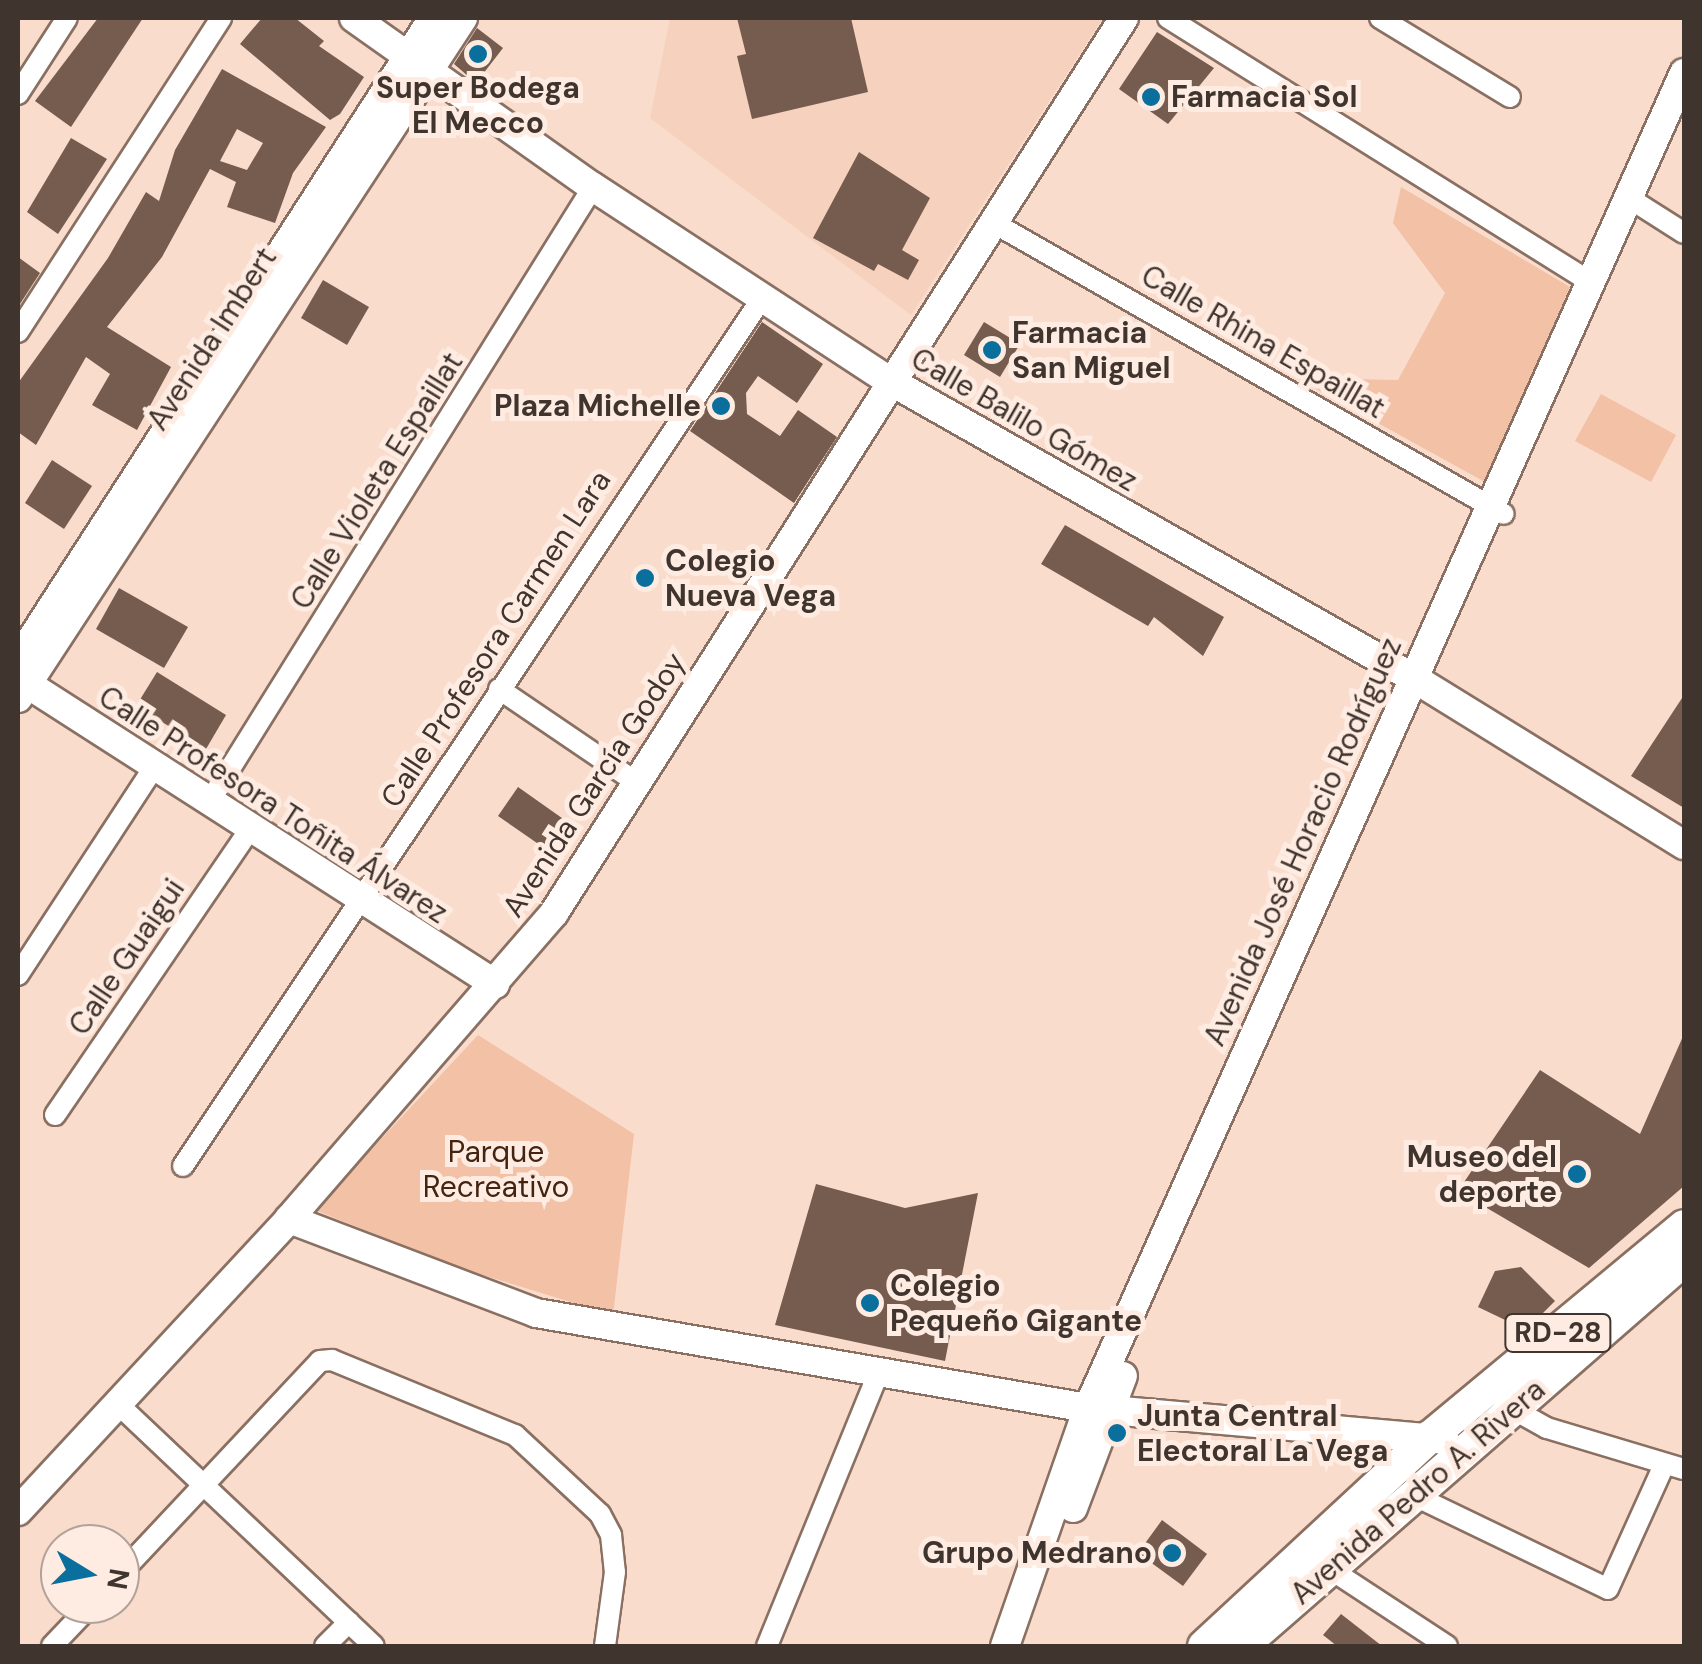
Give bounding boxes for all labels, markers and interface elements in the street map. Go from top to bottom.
marker: Super Bodega El Mecco [467,43,489,65]
place label: Super Bodega El Mecco [376,70,580,140]
place label: Farmacia Sol [1171,79,1358,115]
marker: Farmacia Sol [1140,86,1162,108]
street label: Avenida Imbert [140,241,284,437]
street label: Calle Rhina Espaillat [1135,258,1391,426]
place label: Farmacia San Miguel [1012,315,1170,386]
marker: Farmacia San Miguel [981,339,1003,361]
street label: Calle Balilo Gómez [905,341,1143,499]
street label: Calle Violeta Espaillat [283,346,471,616]
place label: Plaza Michelle [494,388,701,424]
marker: Plaza Michelle [710,395,732,417]
street label: Calle Profesora Carmen Lara [374,464,618,814]
place label: Colegio Nueva Vega [665,543,836,614]
marker: Colegio Nueva Vega [634,567,656,589]
street label: Avenida José Horacio Rodríguez [1197,632,1409,1052]
street label: Avenida García Godoy [495,646,693,924]
street label: Calle Profesora Toñita Álvarez [92,679,454,931]
street label: Calle Guaigui [62,872,192,1042]
park label: Parque Recreativo [423,1134,569,1204]
place label: Museo del deporte [1407,1139,1557,1210]
marker: Museo del deporte [1566,1163,1588,1185]
place label: Colegio Pequeño Gigante [890,1268,1142,1338]
marker: Colegio Pequeño Gigante [859,1292,881,1314]
road number: RD-28 [1503,1310,1613,1356]
street label: Avenida Pedro A. Rivera [1284,1372,1552,1612]
place label: Junta Central Electoral La Vega [1137,1398,1388,1468]
marker: Junta Central Electoral La Vega [1106,1422,1128,1444]
north arrow [40,1524,140,1624]
place label: Grupo Medrano [922,1535,1152,1571]
marker: Grupo Medrano [1161,1542,1183,1564]
text: N [98,1566,138,1592]

